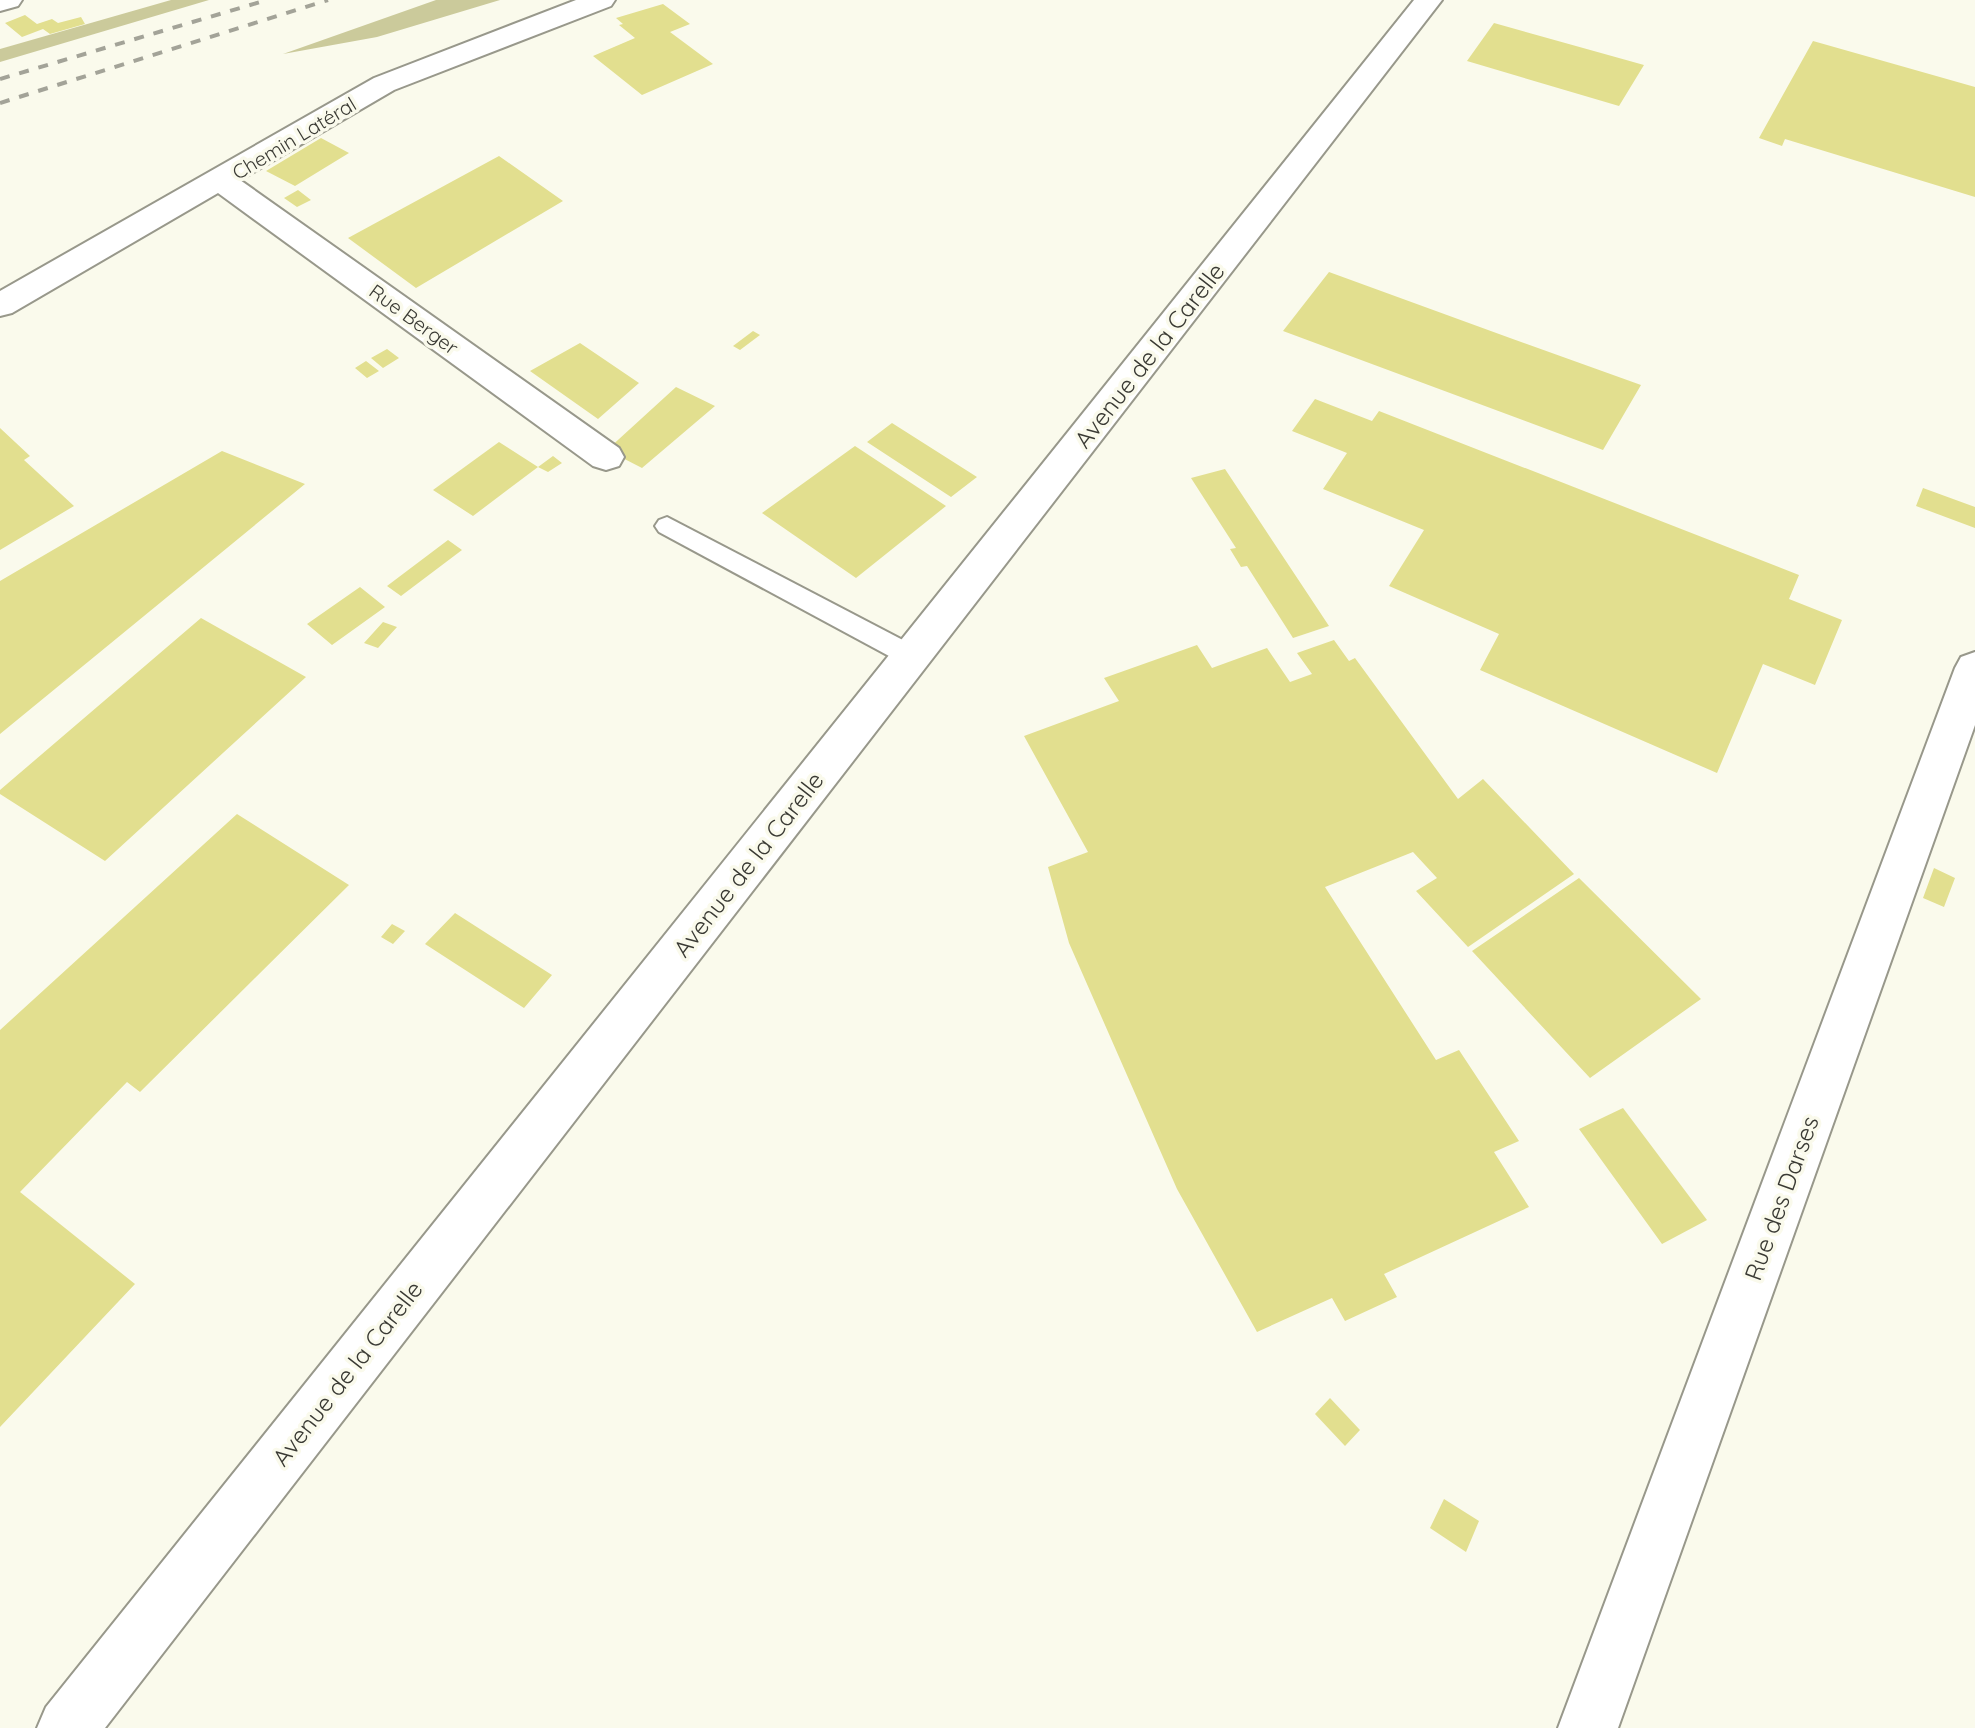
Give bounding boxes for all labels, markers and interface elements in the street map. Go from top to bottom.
street label: Chemin Latéral [227,91,361,185]
street label: Avenue de la Carelle [1067,256,1231,454]
street label: Rue Berger [365,278,464,360]
street label: Avenue de la Carelle [666,765,830,963]
street label: Rue des Darses [1737,1112,1825,1284]
street label: Avenue de la Carelle [265,1274,429,1472]

